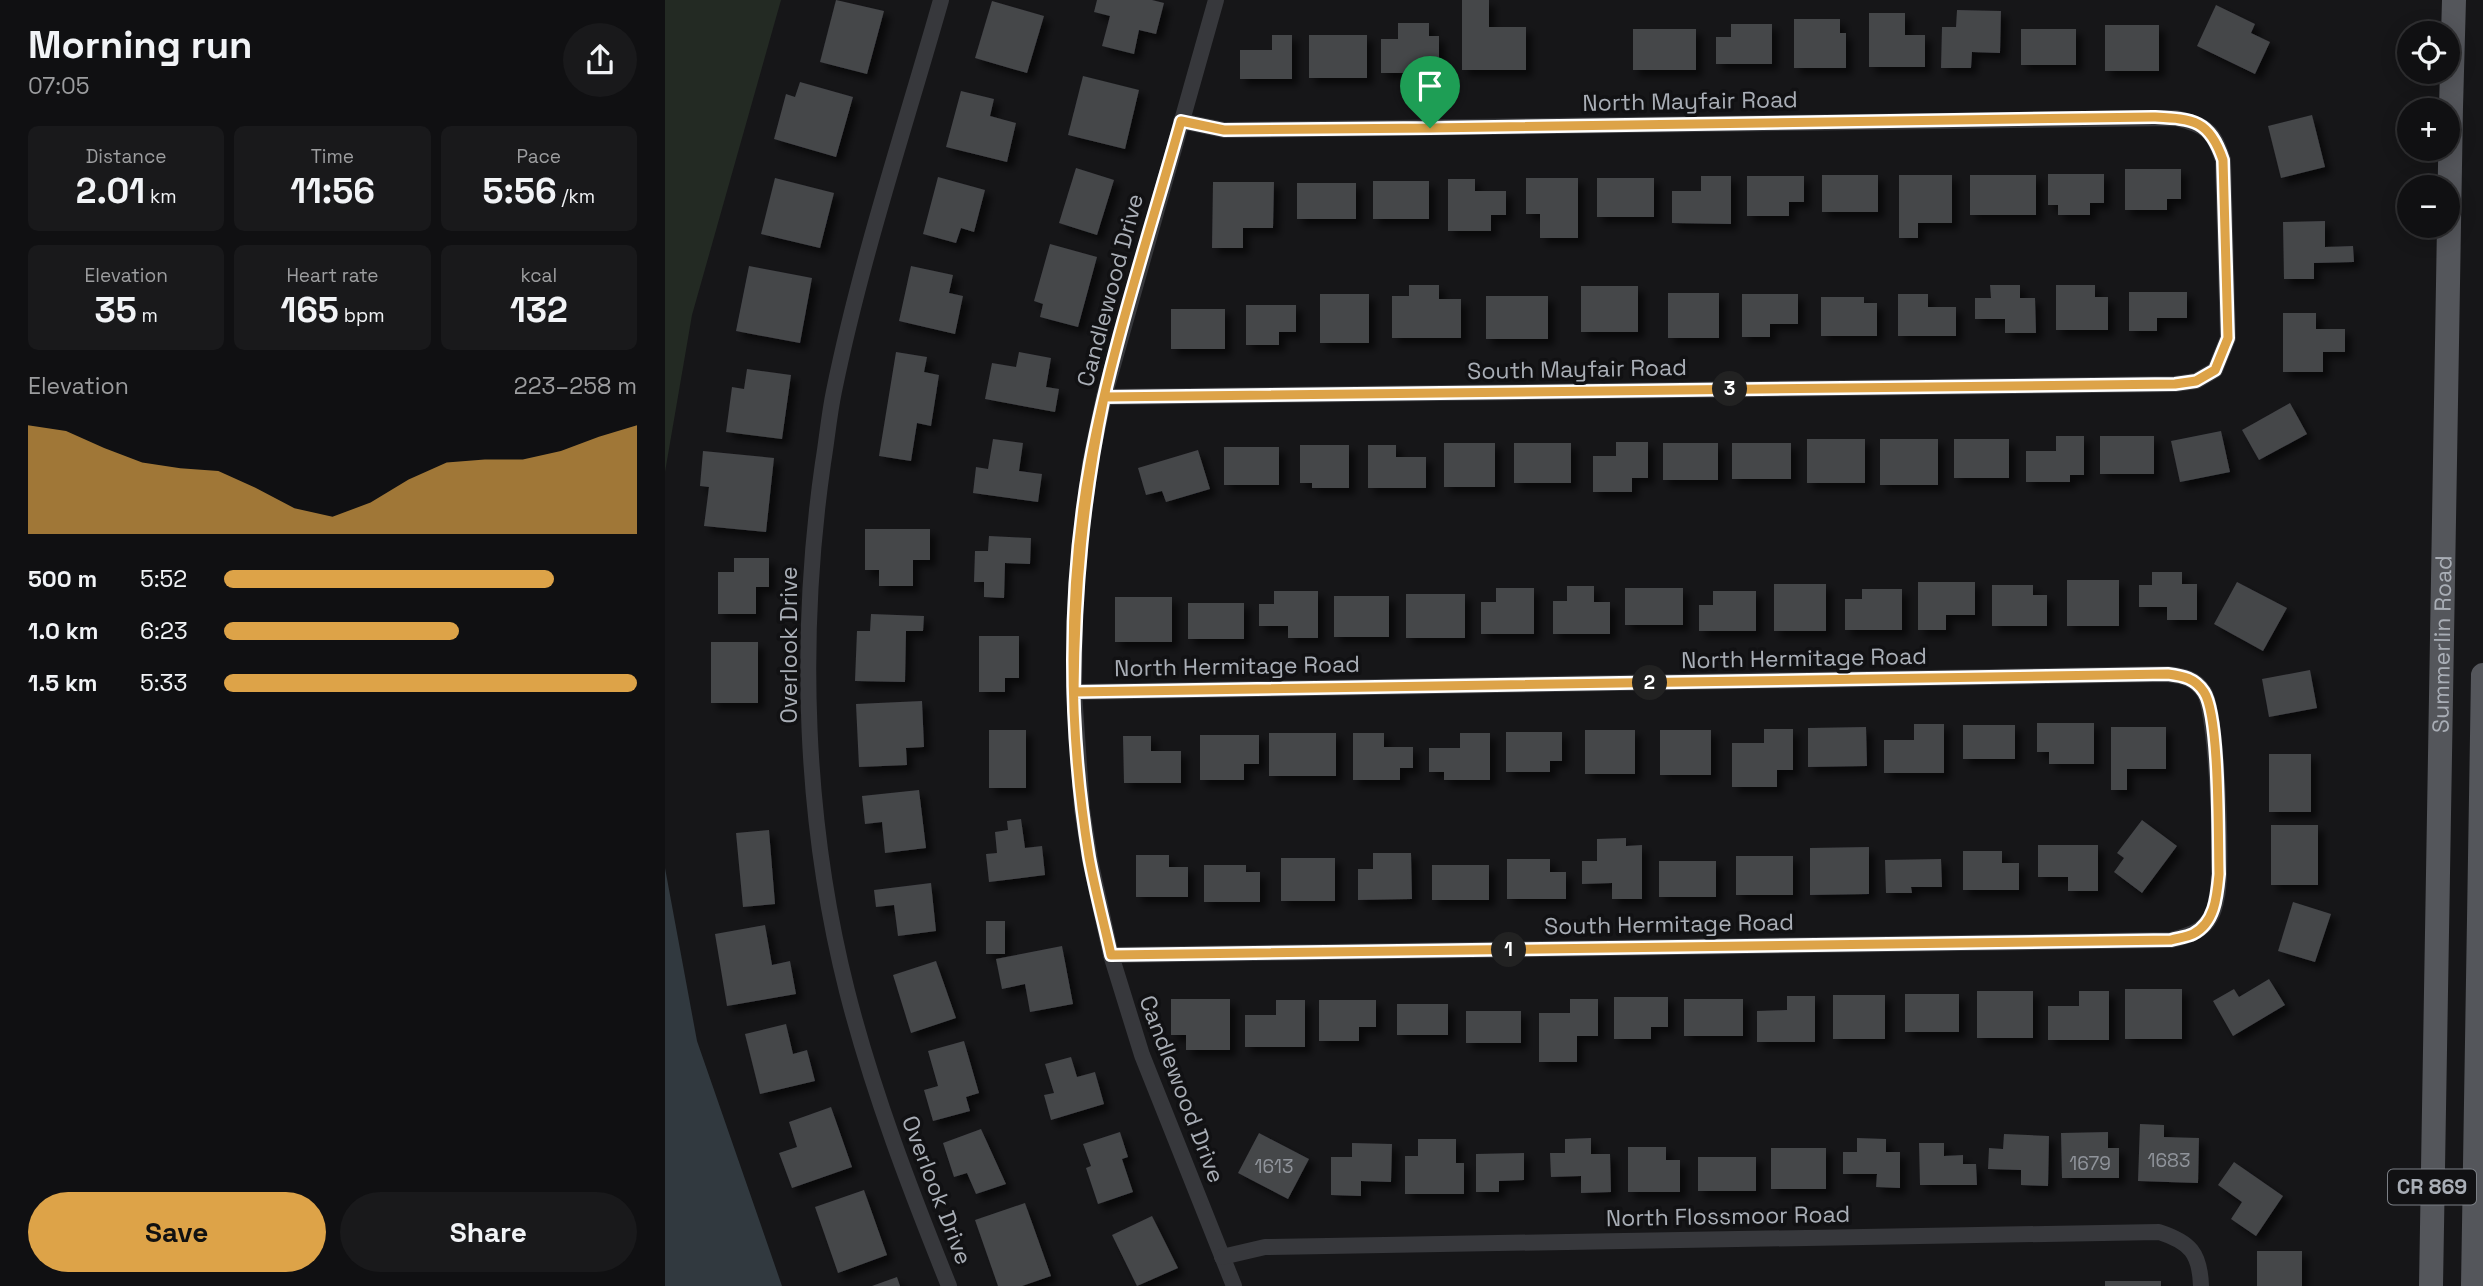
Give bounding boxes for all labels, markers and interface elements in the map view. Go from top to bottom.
text: Morning run [28,21,253,69]
map controls [2397,21,2460,238]
button: locate [2397,21,2460,84]
button: share [563,23,637,97]
pin [1400,56,1460,128]
icon: arrive [1411,67,1449,105]
text: 07:05 [28,71,90,101]
street label: North Mayfair Road [1582,84,1798,118]
button: + [2397,98,2460,161]
text: Distance [86,144,167,169]
text: Time [311,144,354,169]
text: Pace [517,144,561,169]
text: 2.01 [76,169,145,213]
text: 11:56 [290,169,375,213]
text: 5:56 [483,169,557,213]
button: − [2397,175,2460,238]
text: km [145,184,177,209]
text: /km [557,184,595,209]
street label: Candlewood Drive [1070,190,1150,390]
text: Elevation [85,263,168,288]
text: Heart rate [286,263,379,288]
text: kcal [520,263,557,288]
text: 35 [94,288,137,332]
text: 165 [280,288,339,332]
text: 132 [510,288,568,332]
text: m [137,303,158,328]
text: bpm [339,303,385,328]
street label: South Mayfair Road [1467,352,1687,386]
text: Elevation [28,371,129,401]
text: 223–258 m [514,371,637,401]
pin: 3 [1713,372,1747,406]
text: 3 [1724,376,1735,401]
street label: Summerlin Road [2425,555,2458,733]
text: 500 m [28,564,97,594]
text: 5:52 [140,564,187,594]
street label: Overlook Drive [774,566,804,724]
text: 1.0 km [28,616,98,646]
text: 6:23 [140,616,188,646]
street label: North Hermitage Road [1681,641,1927,675]
street label: North Hermitage Road [1114,649,1360,683]
pin: 2 [1633,666,1667,700]
text: 1.5 km [28,668,98,698]
text: 5:33 [140,668,187,698]
text: 2 [1644,670,1655,695]
street label: South Hermitage Road [1544,907,1794,941]
pin: 1 [1491,932,1527,968]
text: 1 [1504,937,1513,962]
street label: Candlewood Drive [1132,991,1232,1187]
street label: Overlook Drive [895,1111,979,1269]
house number: 1683 [2148,1148,2190,1173]
house number: 1679 [2069,1151,2111,1176]
house number: 1613 [1255,1154,1293,1179]
road number: CR 869 [2388,1170,2476,1204]
button: Save [28,1192,326,1272]
button: Share [340,1192,637,1272]
street label: North Flossmoor Road [1605,1199,1851,1233]

